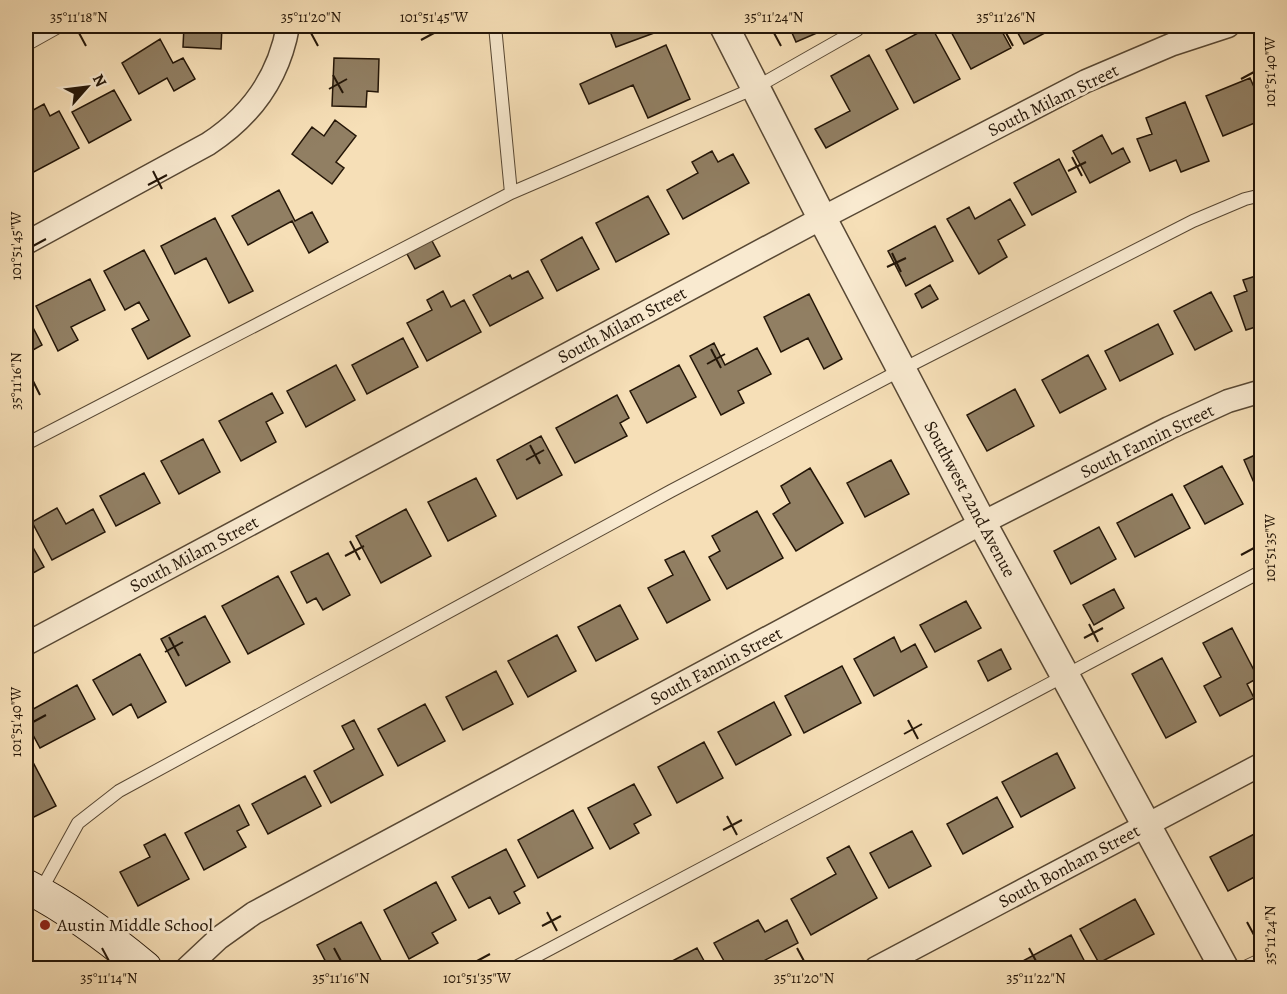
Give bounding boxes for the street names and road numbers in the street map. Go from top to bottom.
street label: South Milam Street [984,58,1122,142]
street label: South Milam Street [553,281,691,369]
street label: South Fannin Street [1076,398,1218,484]
street label: Southwest 22nd Avenue [919,417,1021,581]
street label: South Milam Street [125,510,263,598]
street label: South Fannin Street [646,621,786,711]
street label: South Bonham Street [994,818,1144,913]

